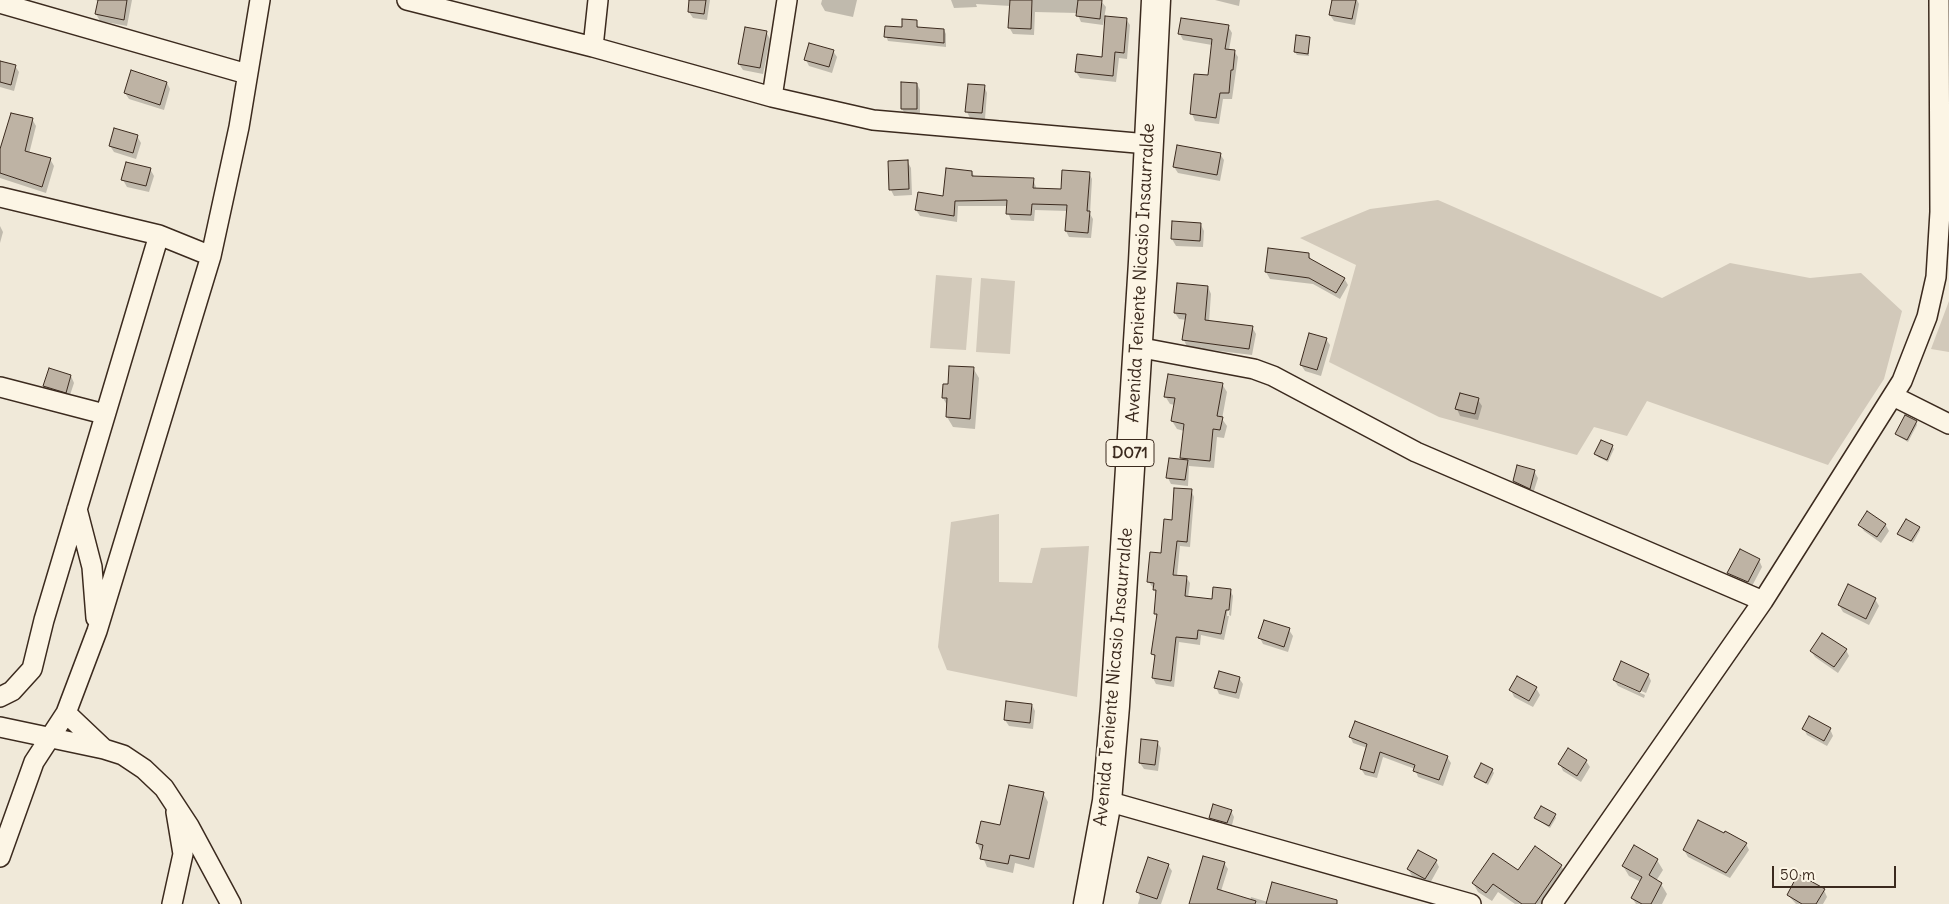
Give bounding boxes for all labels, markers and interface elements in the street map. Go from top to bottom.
street label: Avenida Teniente Nicasio Insaurralde [1122,123,1160,423]
road number: D071 [1106,439,1154,466]
street label: Avenida Teniente Nicasio Insaurralde [1090,527,1138,827]
scale bar [1774,856,1898,888]
text: 50 m [1780,865,1815,884]

